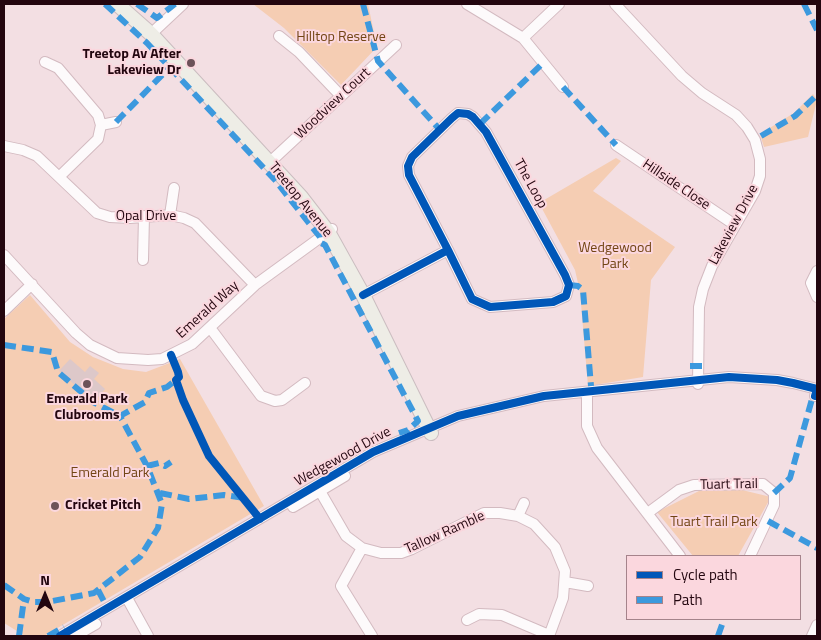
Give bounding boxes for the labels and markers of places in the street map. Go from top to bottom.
place label: Treetop Av After Lakeview Dr [83,47,181,80]
marker: Treetop Av After Lakeview Dr [185,57,197,69]
marker: Emerald Park Clubrooms [81,378,93,390]
place label: Emerald Park Clubrooms [46,392,128,424]
place label: Cricket Pitch [65,498,141,514]
marker: Cricket Pitch [49,500,61,512]

